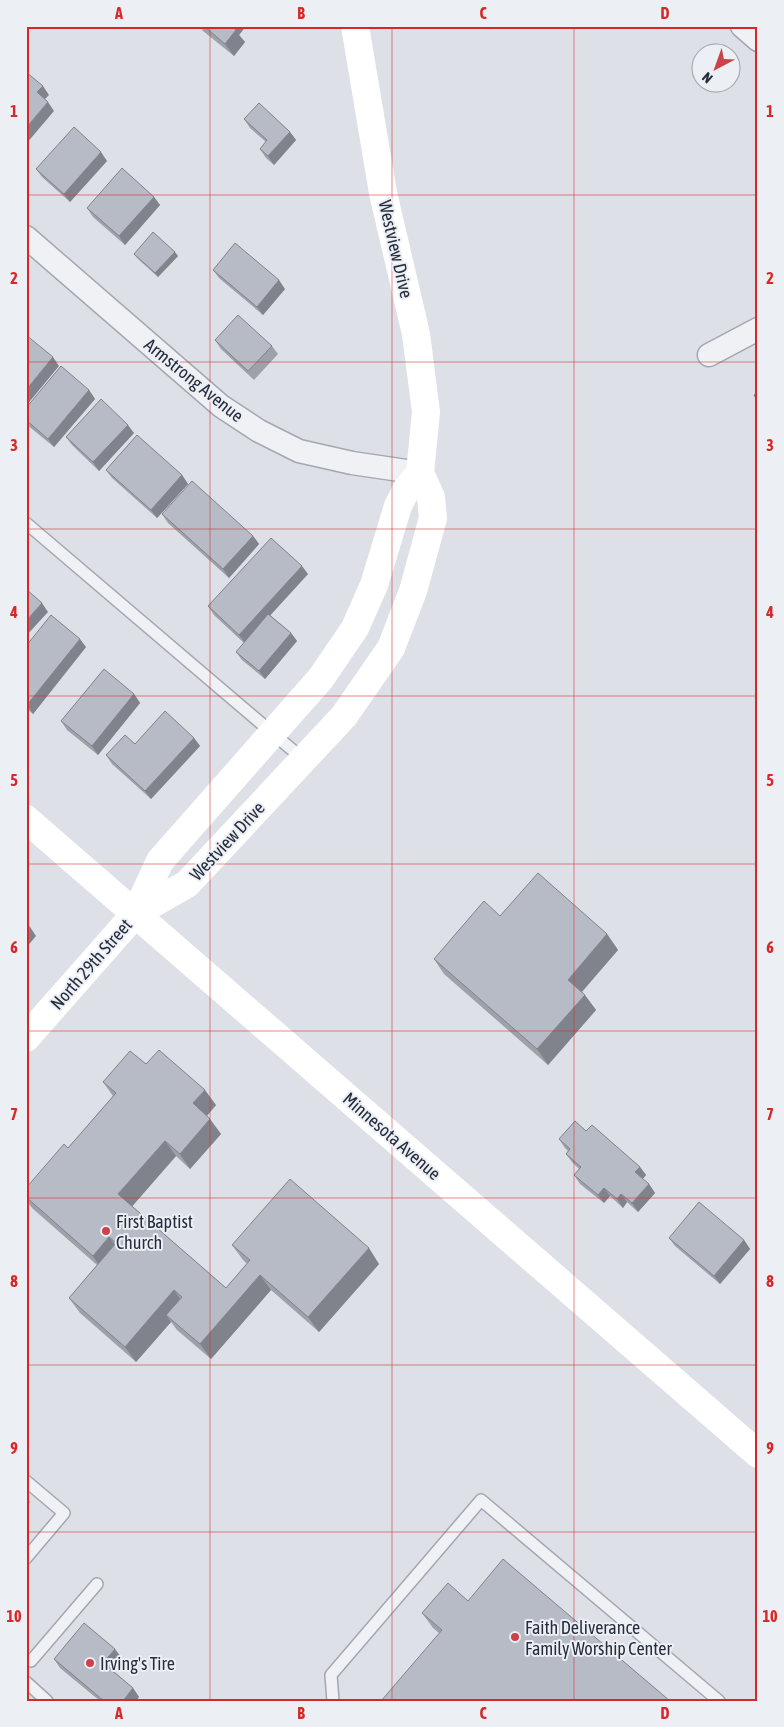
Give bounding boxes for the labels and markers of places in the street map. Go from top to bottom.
place label: First Baptist Church [116,1211,193,1253]
marker: First Baptist Church [100,1225,112,1237]
place label: Faith Deliverance Family Worship Center [525,1617,673,1659]
marker: Faith Deliverance Family Worship Center [509,1631,521,1643]
place label: Irving's Tire [100,1653,175,1674]
marker: Irving's Tire [84,1657,96,1669]

